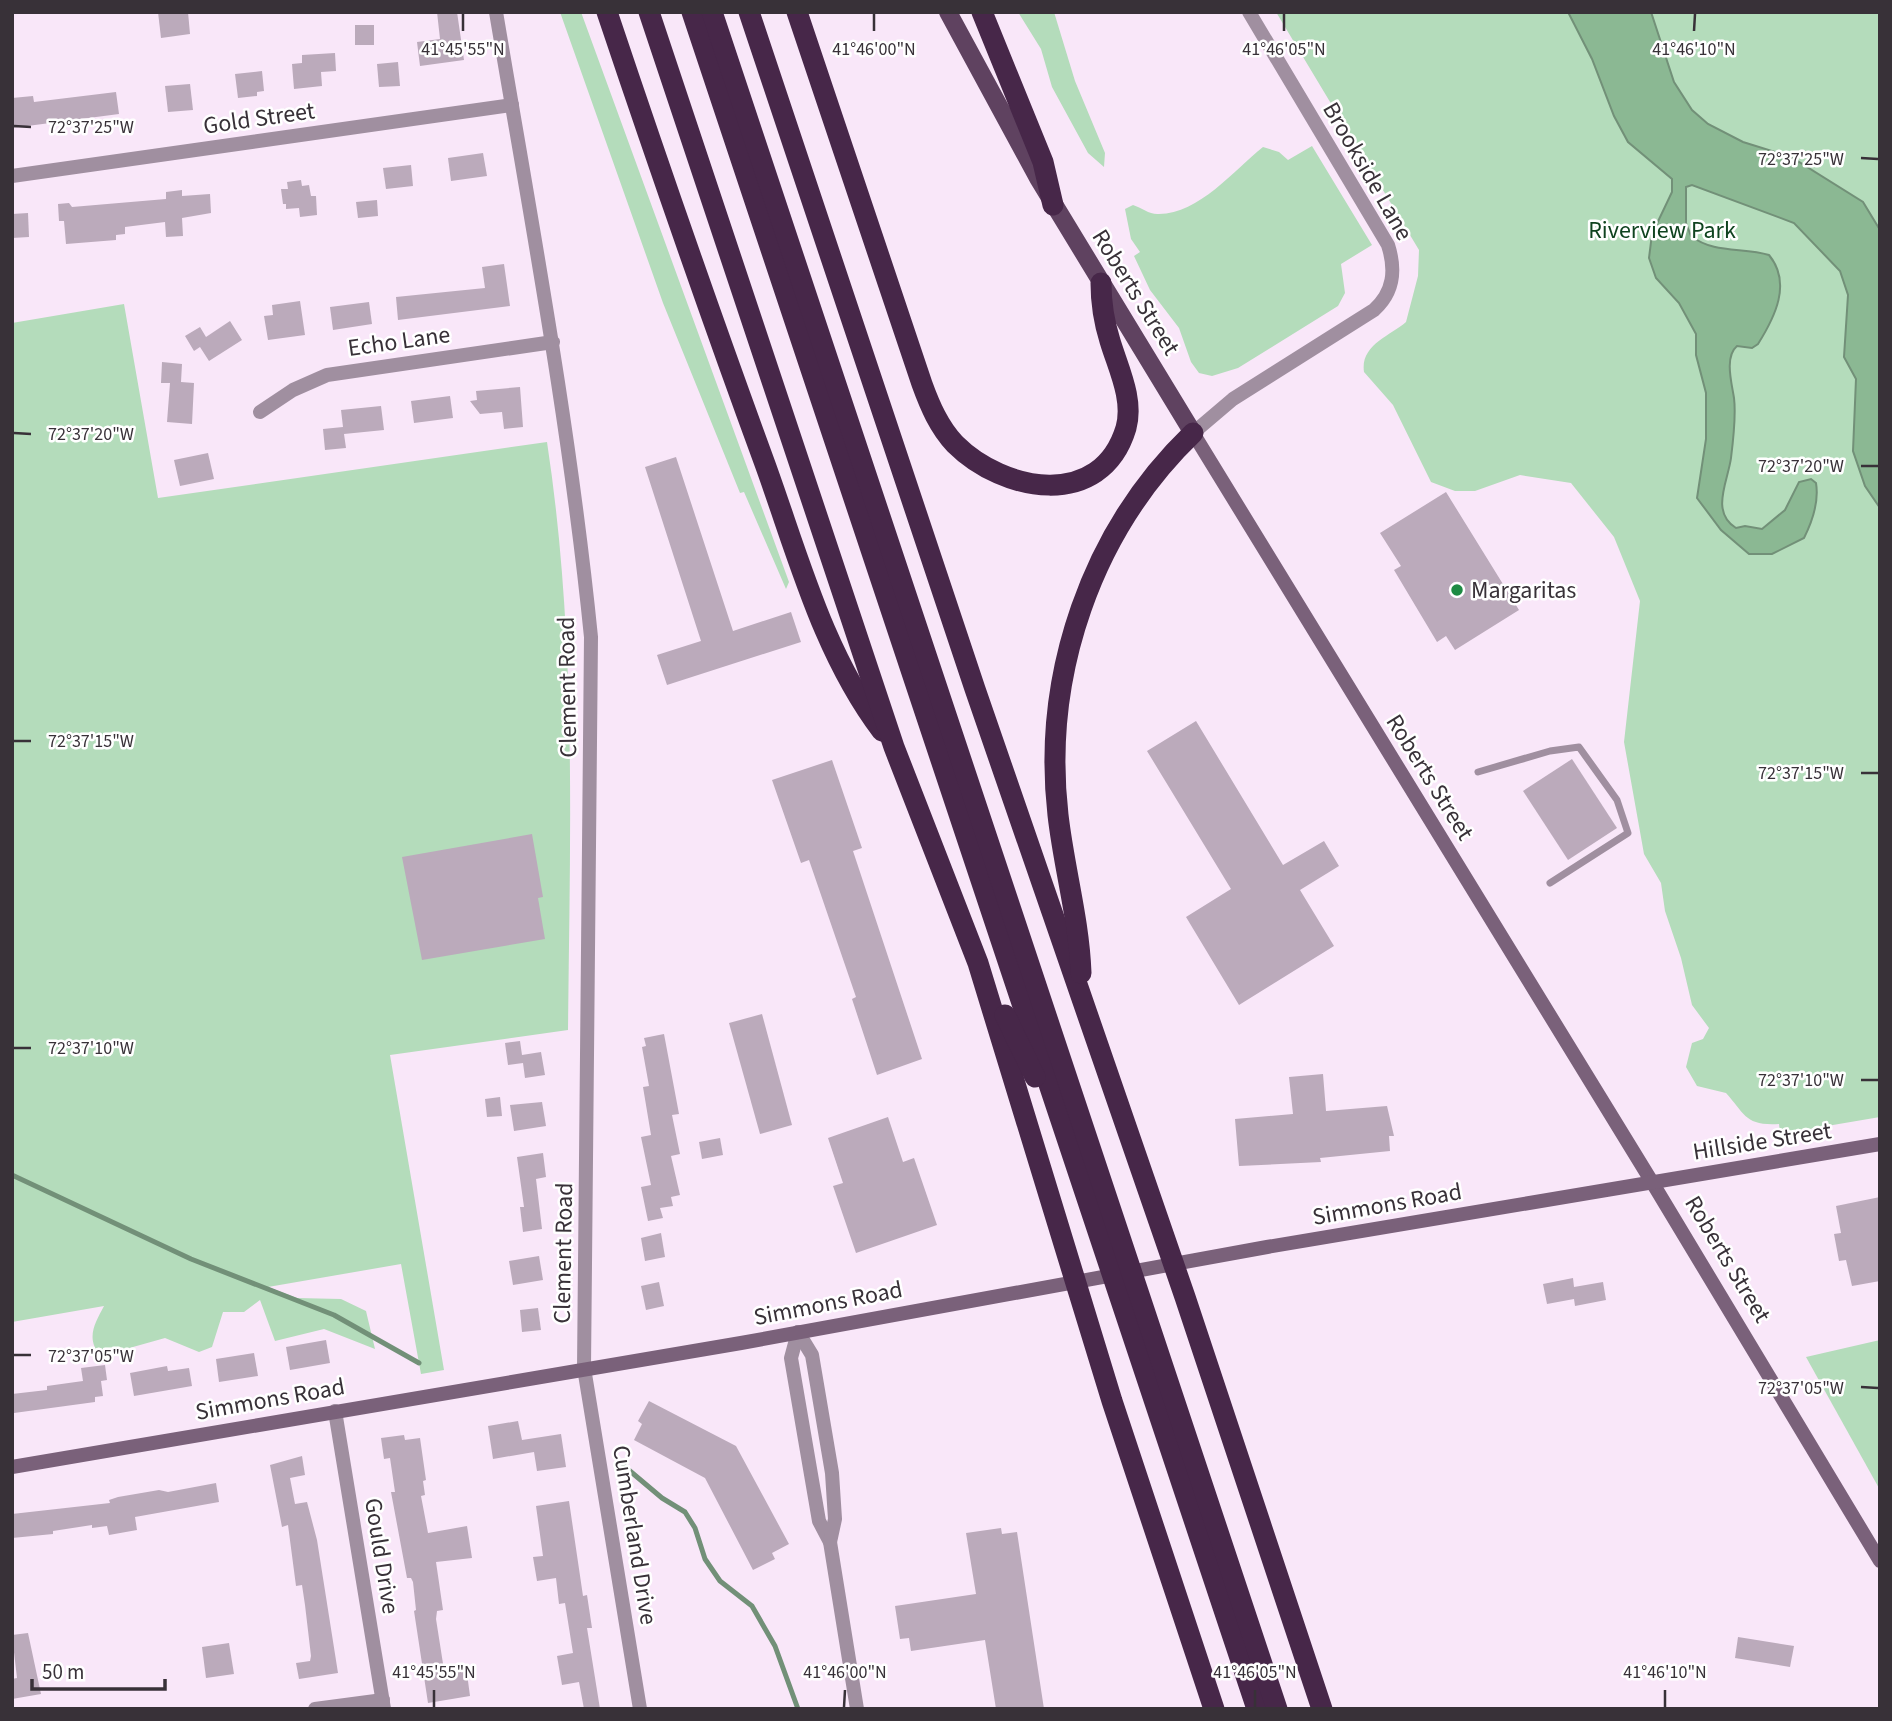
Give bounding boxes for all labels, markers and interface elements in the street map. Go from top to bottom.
text: 41°45'55"N [421,37,505,62]
text: 41°46'00"N [832,37,916,62]
text: 41°46'05"N [1242,37,1326,62]
text: 41°46'10"N [1652,37,1736,62]
street label: Gold Street [201,93,317,144]
street label: Brookside Lane [1314,95,1421,247]
text: 72°37'25"W [48,115,134,140]
text: 72°37'25"W [1758,147,1844,172]
park label: Riverview Park [1588,213,1736,248]
street label: Roberts Street [1083,222,1188,362]
street label: Echo Lane [346,317,453,366]
text: 72°37'20"W [48,422,134,447]
text: 72°37'20"W [1758,454,1844,479]
place label: Margaritas [1471,573,1576,608]
marker: Margaritas [1449,582,1465,598]
street label: Clement Road [549,616,586,758]
street label: Roberts Street [1377,707,1482,847]
text: 72°37'15"W [48,729,134,754]
text: 72°37'15"W [1758,761,1844,786]
text: 72°37'10"W [48,1036,134,1061]
text: 72°37'10"W [1758,1068,1844,1093]
street label: Hillside Street [1690,1113,1834,1170]
street label: Simmons Road [1310,1174,1464,1235]
street label: Clement Road [545,1182,582,1324]
street label: Roberts Street [1676,1189,1779,1329]
street label: Simmons Road [751,1272,906,1335]
text: 72°37'05"W [48,1344,134,1369]
street label: Simmons Road [193,1369,347,1430]
text: 72°37'05"W [1758,1376,1844,1401]
street label: Cumberland Drive [603,1443,666,1627]
street label: Gould Drive [355,1495,408,1617]
scale bar [32,1648,164,1692]
text: 50 m [42,1657,84,1687]
text: 41°45'55"N [392,1660,476,1685]
text: 41°46'00"N [803,1660,887,1685]
text: 41°46'05"N [1213,1660,1297,1685]
text: 41°46'10"N [1623,1660,1707,1685]

